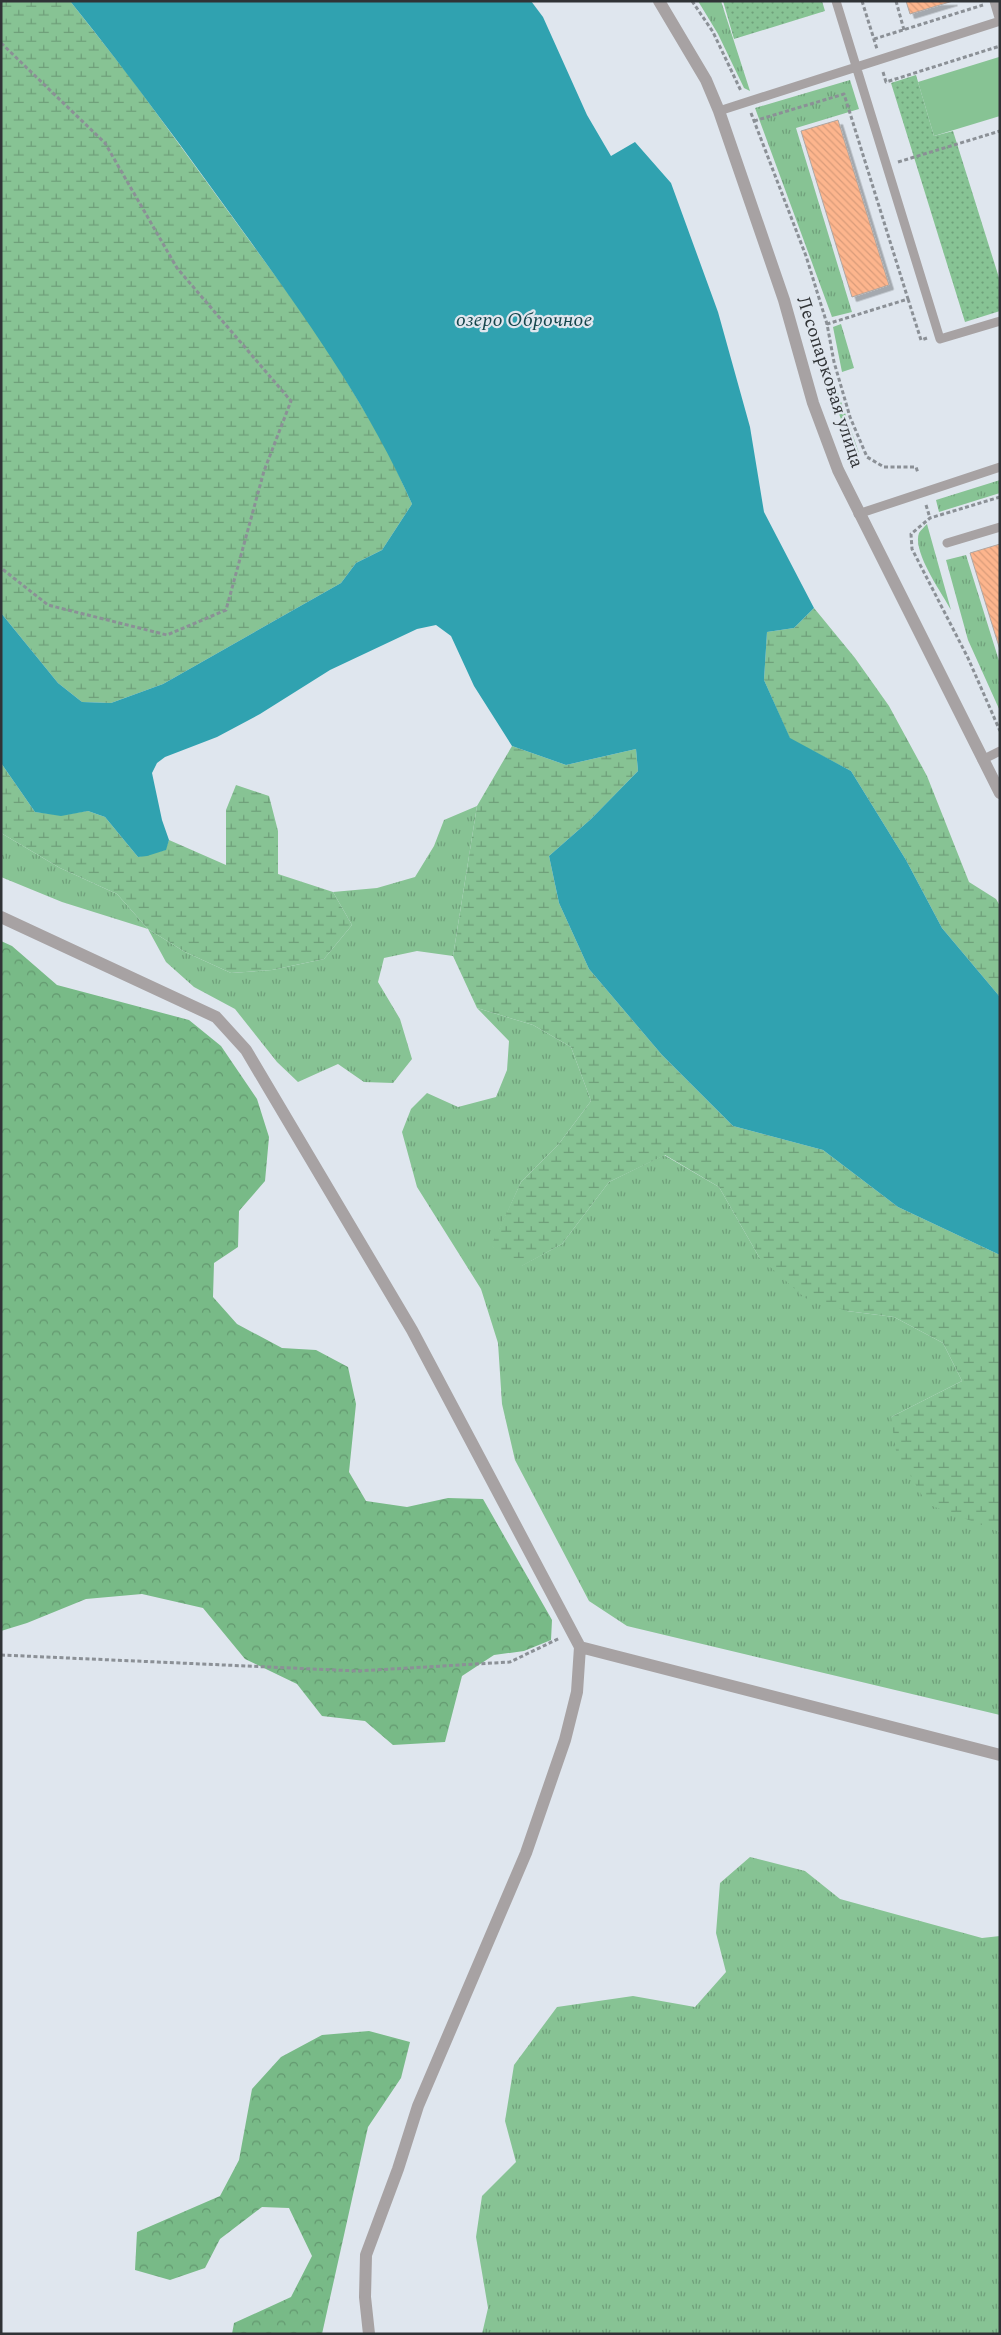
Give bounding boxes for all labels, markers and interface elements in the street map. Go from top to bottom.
street label: Лесопарковая улица [789,292,872,472]
water label: озеро Оброчное [456,305,592,335]

